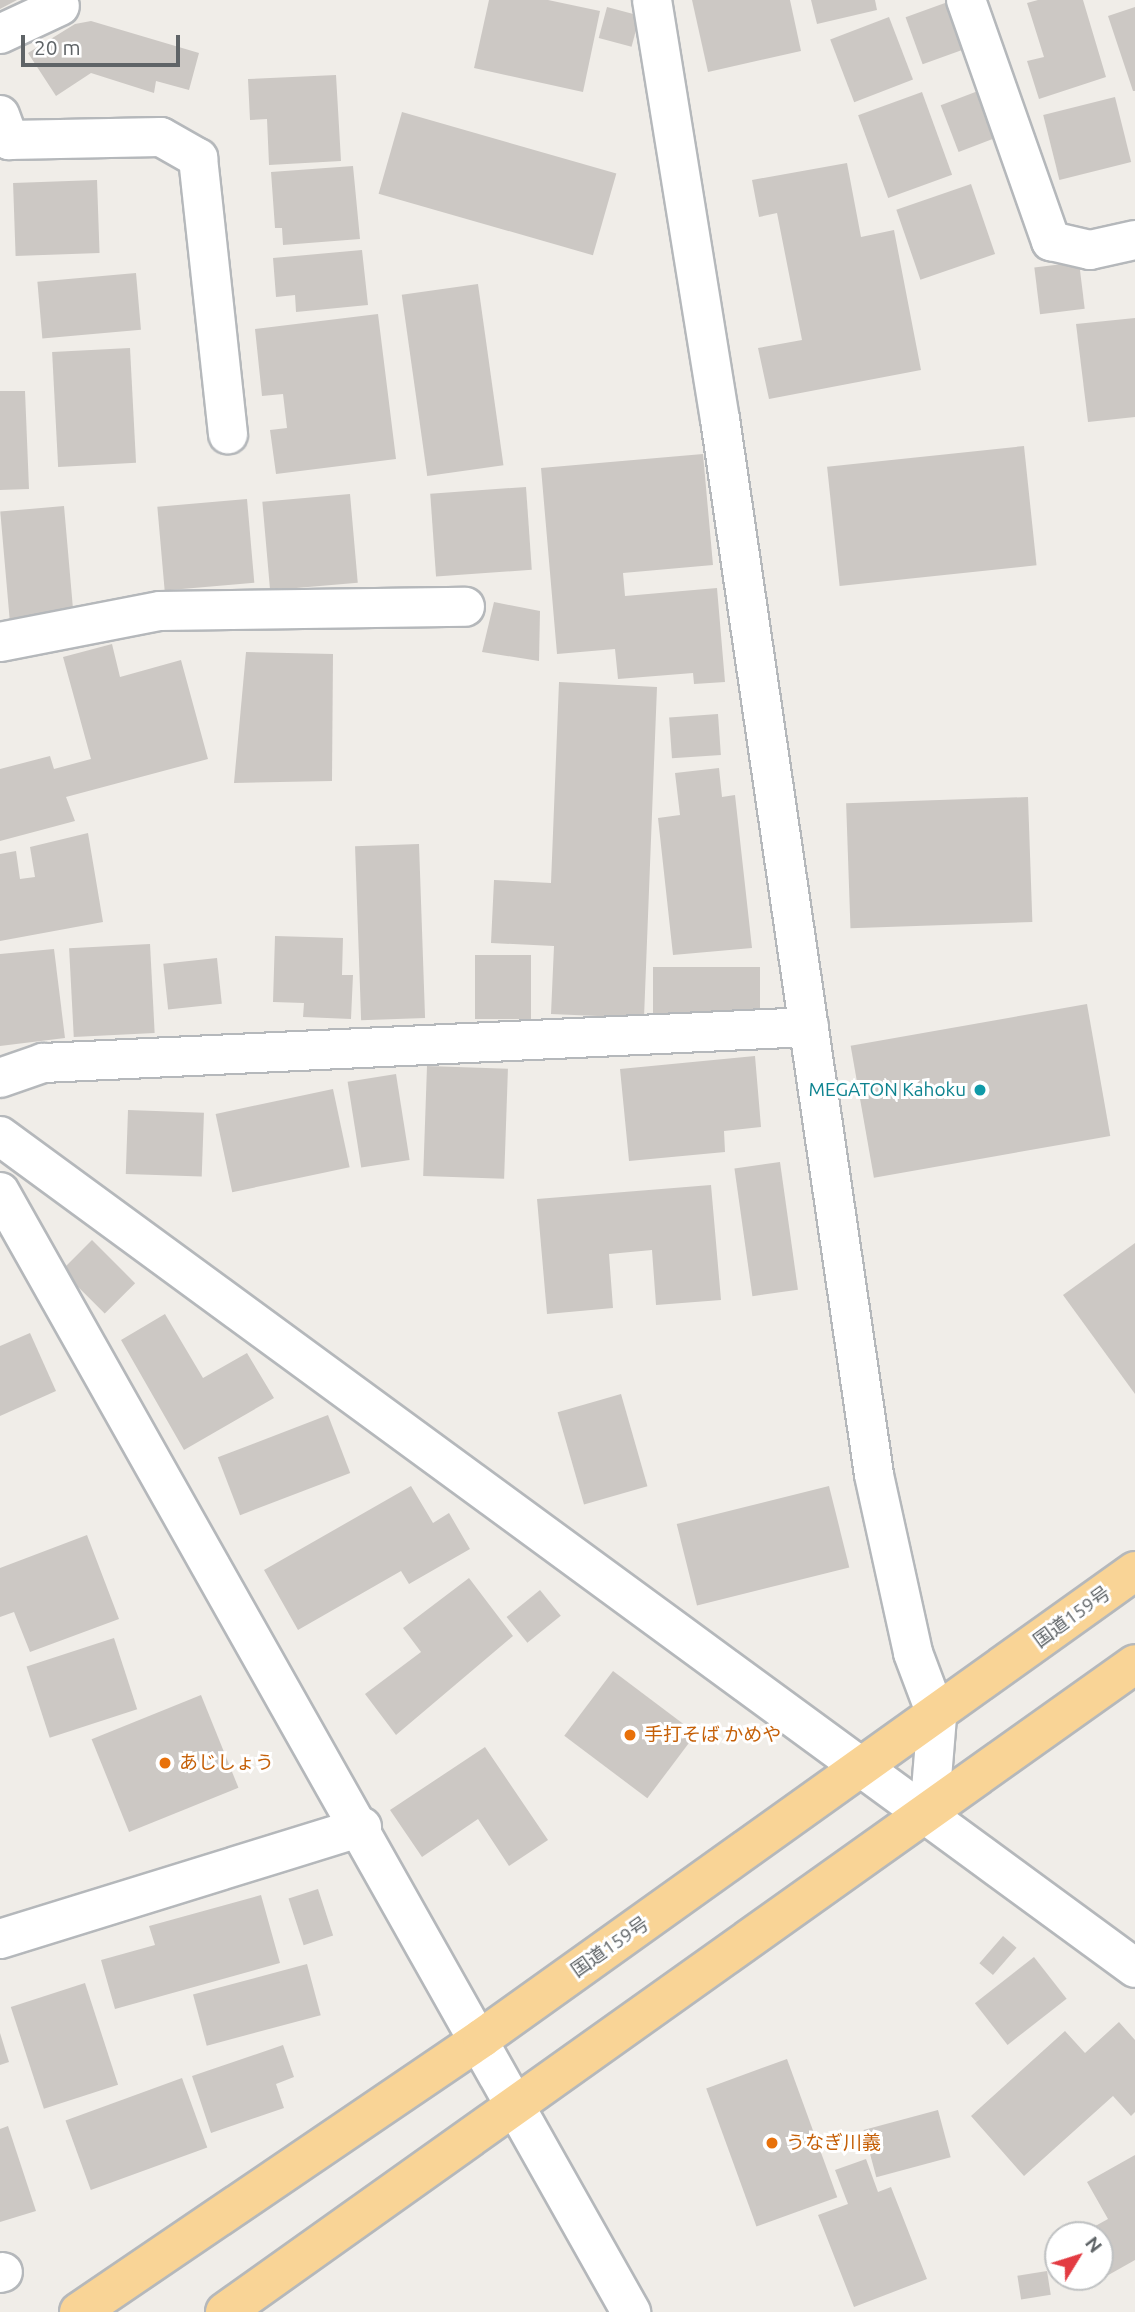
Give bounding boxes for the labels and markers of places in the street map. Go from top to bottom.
place label: MEGATON Kahoku [809,1079,966,1101]
marker: MEGATON Kahoku [972,1082,988,1098]
place label: 手打そば かめや [644,1724,781,1746]
marker: 手打そば かめや [622,1727,638,1743]
place label: あじしょう [179,1752,274,1774]
marker: あじしょう [157,1755,173,1771]
place label: うなぎ川義 [786,2132,881,2154]
marker: うなぎ川義 [764,2135,780,2151]

